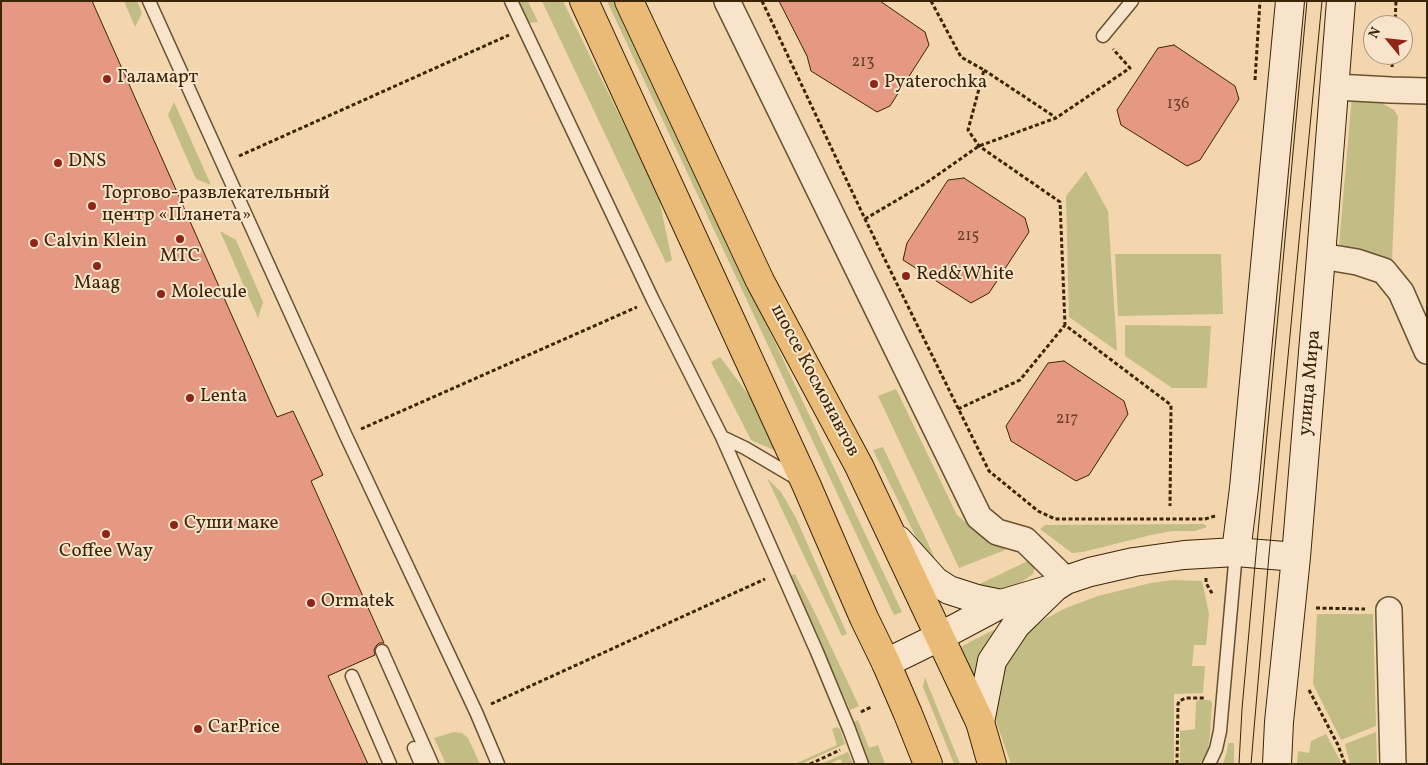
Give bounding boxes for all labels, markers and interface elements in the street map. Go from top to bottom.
north arrow [1363,15,1413,65]
text: N [1364,24,1386,42]
house number: 213 [851,53,875,73]
place label: Галамарт [117,68,198,90]
marker: Галамарт [101,73,113,85]
place label: Pyaterochka [884,73,987,95]
marker: Pyaterochka [868,78,880,90]
house number: 136 [1167,95,1189,115]
place label: DNS [68,152,106,174]
marker: DNS [52,157,64,169]
place label: Торгово-развлекательный центр «Планета» [102,184,330,228]
marker: Торгово-развлекательный центр «Планета» [86,200,98,212]
house number: 215 [957,227,979,247]
place label: Calvin Klein [44,232,147,254]
marker: МТС [174,233,186,245]
marker: Calvin Klein [28,237,40,249]
place label: МТС [160,247,200,269]
marker: Maag [91,260,103,272]
place label: Red&White [916,265,1014,287]
marker: Red&White [900,270,912,282]
place label: Maag [74,274,120,296]
place label: Molecule [171,283,247,305]
marker: Molecule [155,288,167,300]
street label: шоссе Космонавтов [764,301,864,461]
street label: улица Мира [1295,329,1327,437]
place label: Lenta [200,387,247,409]
marker: Lenta [184,392,196,404]
house number: 217 [1056,410,1078,430]
place label: Суши маке [184,514,278,536]
marker: Суши маке [168,519,180,531]
marker: Coffee Way [100,528,112,540]
place label: Coffee Way [59,542,153,564]
place label: Ormatek [321,592,395,614]
marker: Ormatek [305,597,317,609]
place label: CarPrice [208,718,280,740]
marker: CarPrice [192,723,204,735]

